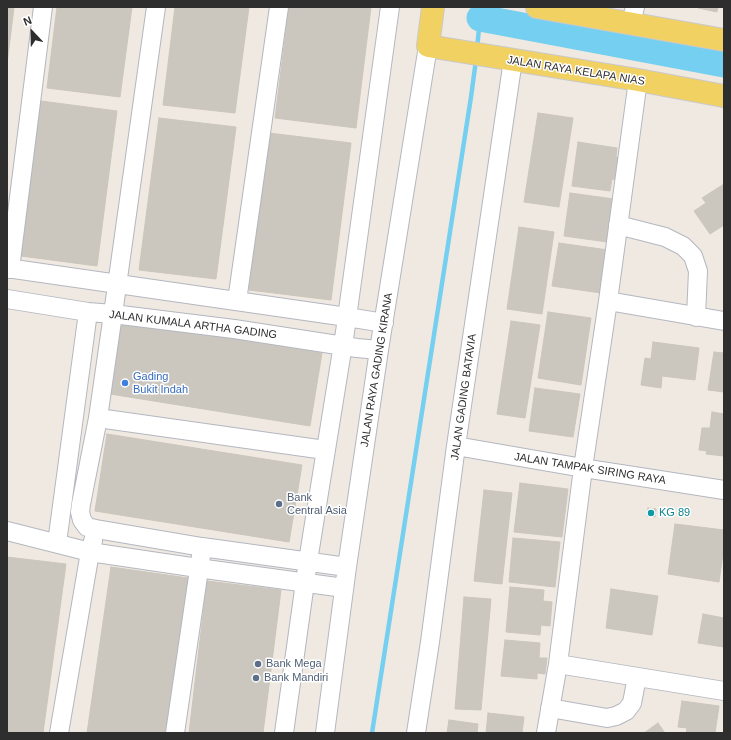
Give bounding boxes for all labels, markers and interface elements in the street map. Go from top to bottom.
north arrow [12,12,52,52]
text: N [22,14,33,28]
street label: JALAN RAYA KELAPA NIAS [506,54,646,88]
street label: JALAN RAYA GADING KIRANA [358,292,396,448]
street label: JALAN KUMALA ARTHA GADING [108,308,278,342]
street label: JALAN GADING BATAVIA [449,333,479,461]
place label: Gading Bukit Indah [133,370,188,396]
marker: Gading Bukit Indah [120,378,130,388]
street label: JALAN TAMPAK SIRING RAYA [513,450,667,488]
place label: Bank Central Asia [287,491,347,517]
marker: Bank Central Asia [274,499,284,509]
place label: KG 89 [659,506,690,520]
marker: KG 89 [646,508,656,518]
place label: Bank Mega [266,657,322,671]
marker: Bank Mega [253,659,263,669]
place label: Bank Mandiri [264,671,328,685]
marker: Bank Mandiri [251,673,261,683]

